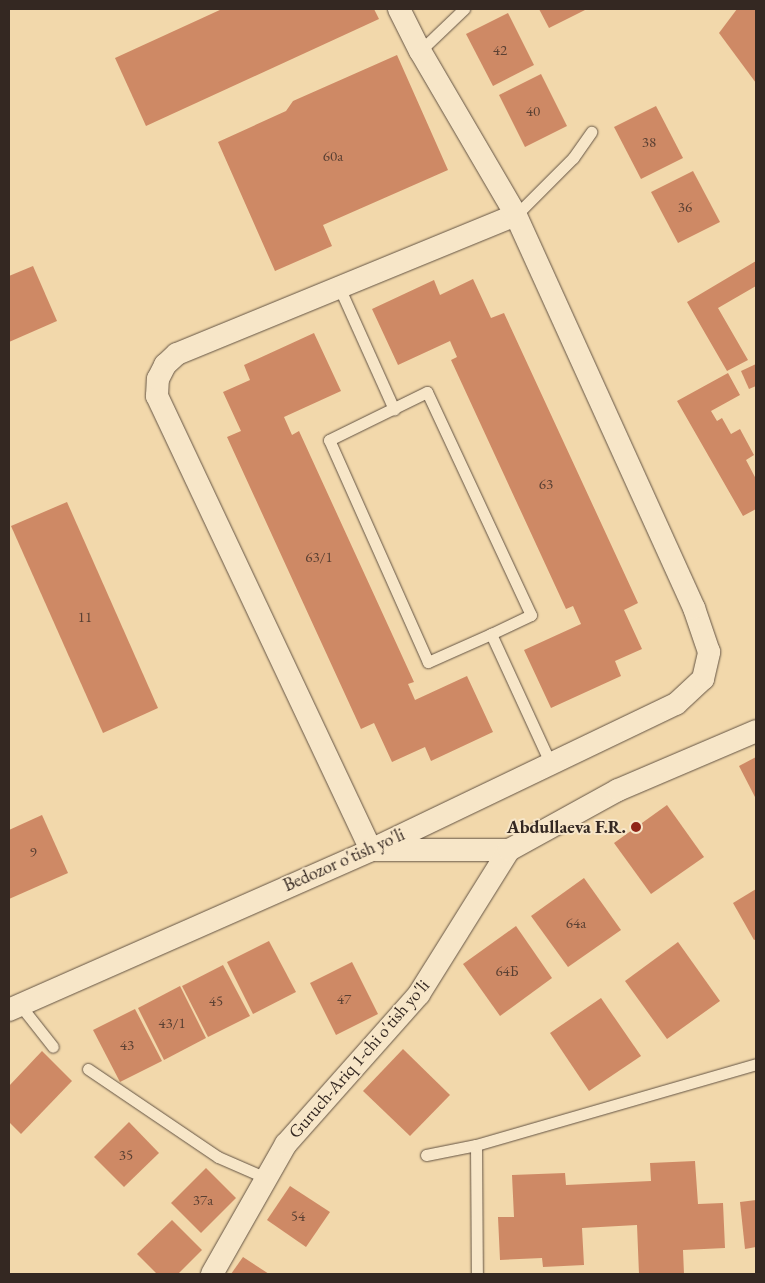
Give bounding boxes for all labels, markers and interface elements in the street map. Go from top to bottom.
house number: 42 [493,41,507,59]
house number: 40 [526,102,540,120]
house number: 38 [642,133,656,151]
house number: 60a [323,147,343,165]
house number: 36 [678,198,692,216]
house number: 63 [539,475,553,493]
house number: 63/1 [305,548,333,566]
house number: 11 [78,608,92,626]
place label: Abdullaeva F.R. [507,816,626,838]
marker: Abdullaeva F.R. [630,821,642,833]
street label: Bedozor o'tish yo'li [280,824,408,896]
house number: 9 [29,843,37,861]
house number: 64а [566,914,586,932]
house number: 64Б [495,962,519,980]
street label: Guruch-Ariq 1-chi o'tish yo'li [284,975,434,1143]
house number: 47 [337,990,351,1008]
house number: 45 [209,992,223,1010]
house number: 43/1 [158,1014,186,1032]
house number: 43 [120,1036,134,1054]
house number: 35 [119,1146,133,1164]
house number: 37а [193,1191,213,1209]
house number: 54 [291,1207,305,1225]

